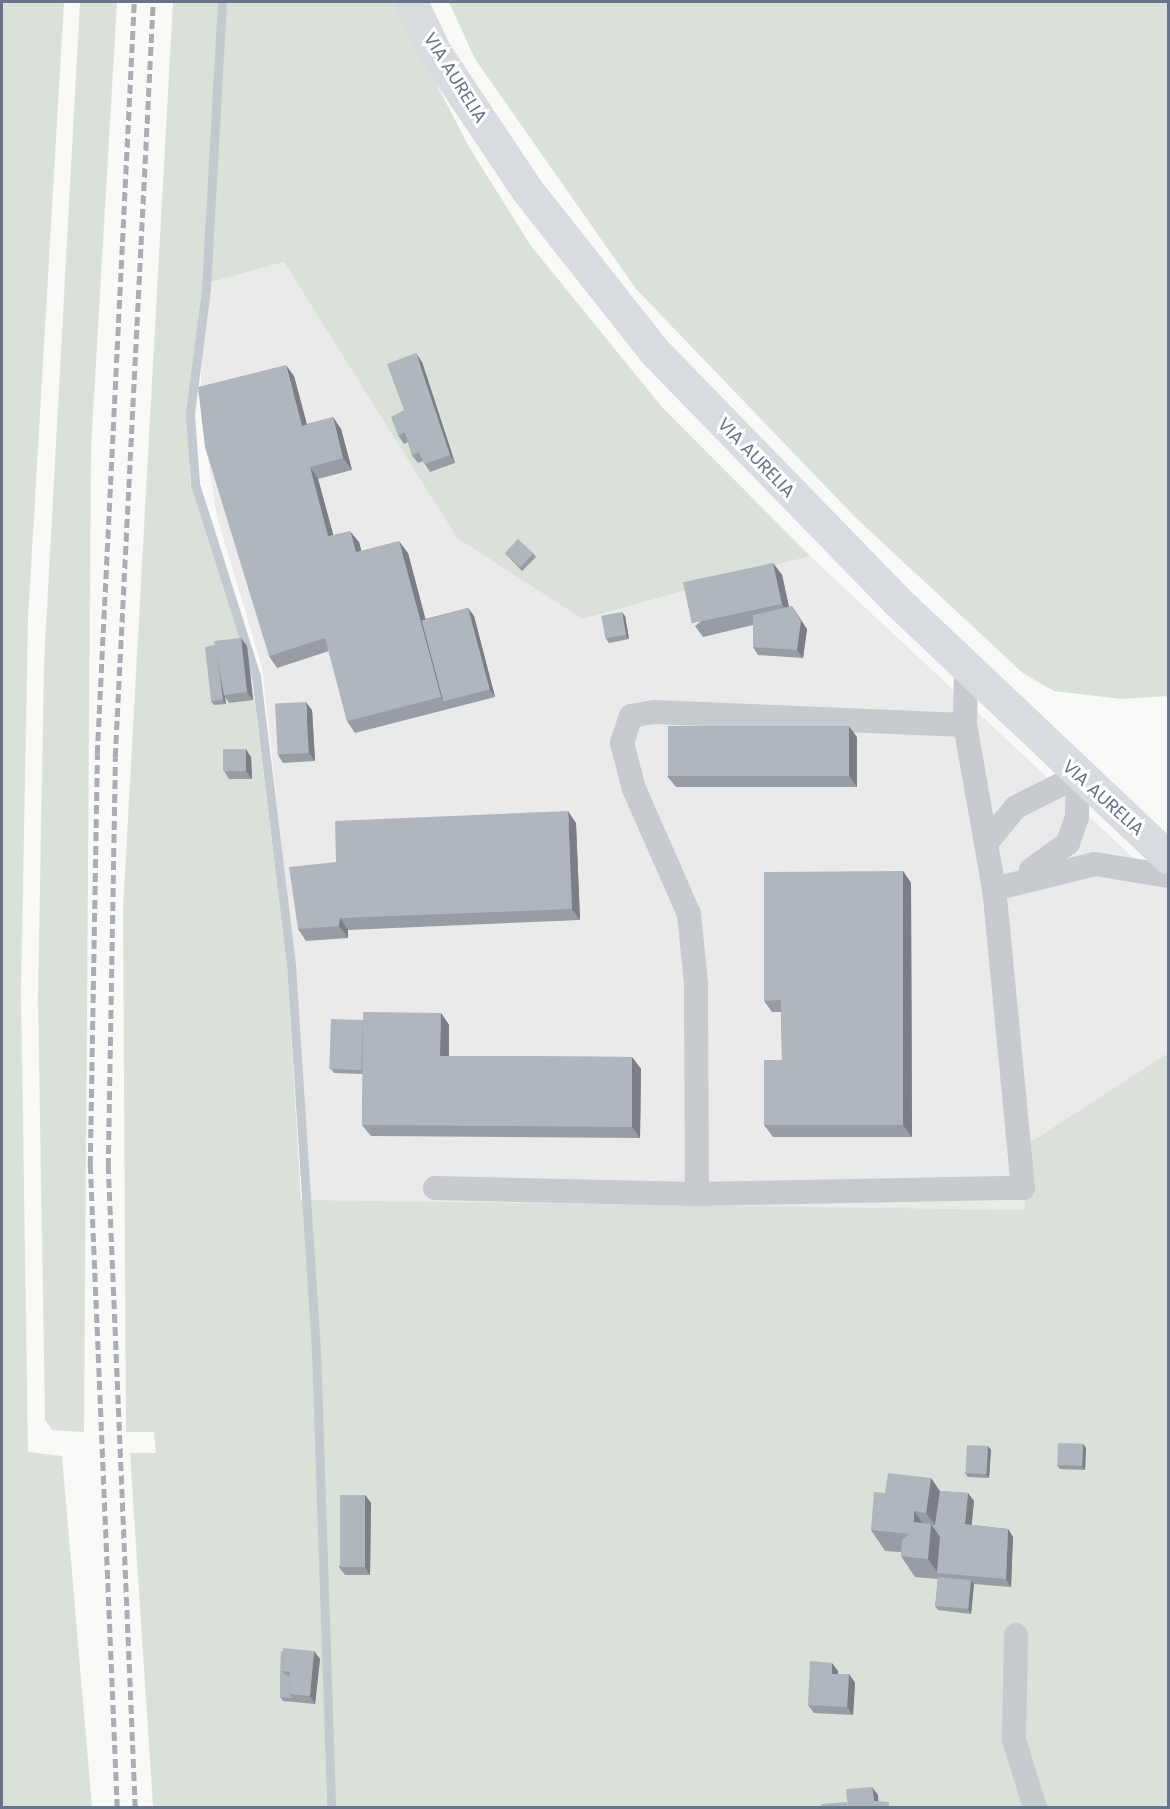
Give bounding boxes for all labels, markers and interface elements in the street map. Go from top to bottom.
street label: VIA AURELIA [419,29,491,127]
street label: VIA AURELIA [713,414,799,502]
street label: VIA AURELIA [1058,756,1148,840]

